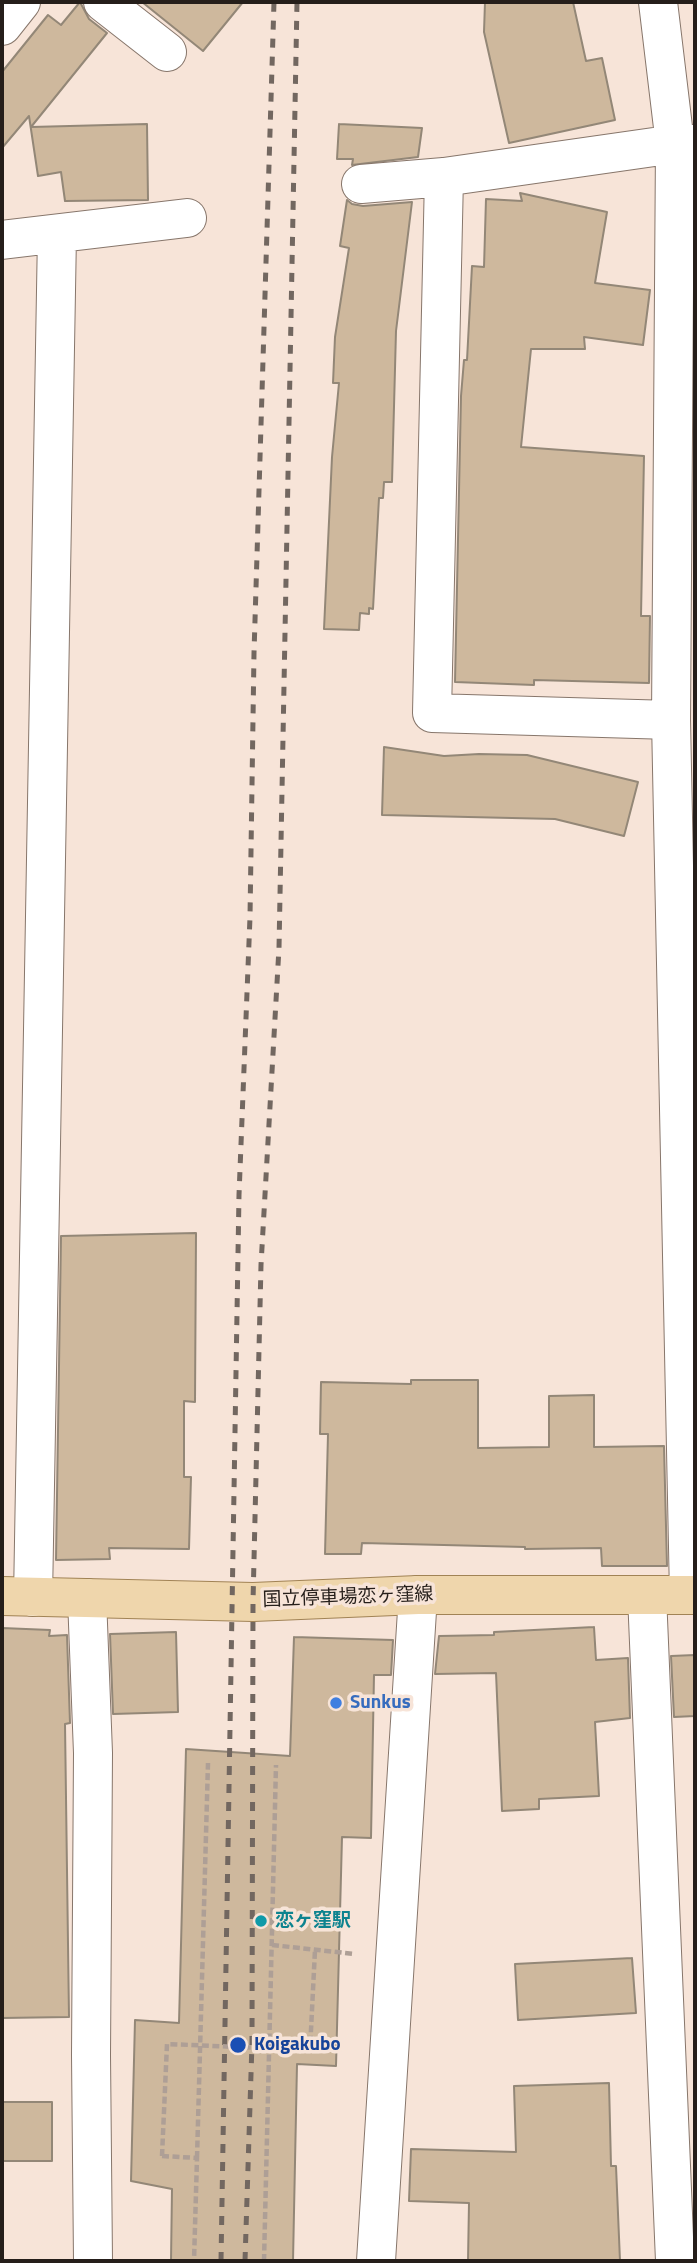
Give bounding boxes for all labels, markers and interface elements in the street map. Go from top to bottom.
street label: 国立停車場恋ヶ窪線 [262,1584,434,1612]
place label: Sunkus [350,1692,411,1714]
marker: Sunkus [328,1695,344,1711]
place label: 恋ヶ窪駅 [275,1910,351,1932]
marker: 恋ヶ窪駅 [253,1913,269,1929]
place label: Koigakubo [254,2034,341,2056]
marker: Koigakubo [228,2035,248,2055]

